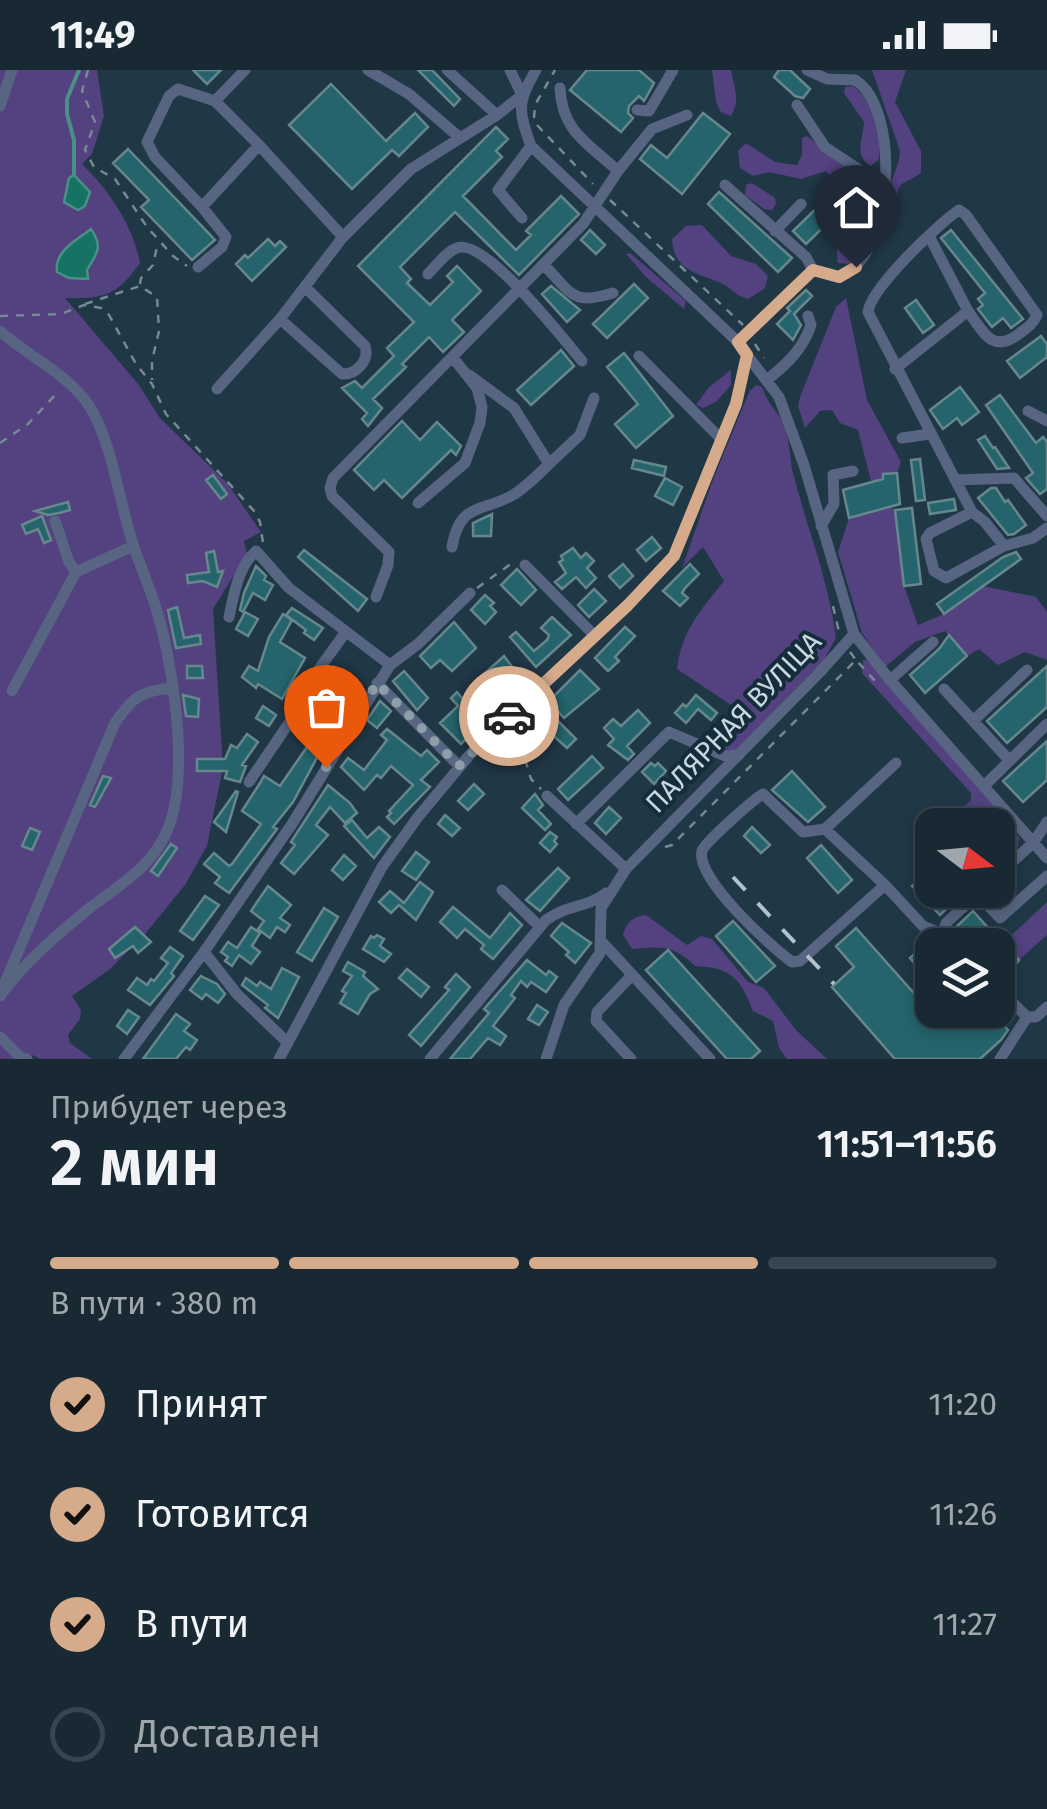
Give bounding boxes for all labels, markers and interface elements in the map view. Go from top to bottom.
text: 11:49 [50,12,136,58]
pin [814,165,899,268]
icon: home [829,180,884,235]
street label: ПАЛЯРНАЯ ВУЛІЦА [639,625,828,820]
pin [284,665,369,768]
courier [459,666,559,766]
icon: bag [299,680,354,735]
icon: car [482,689,537,744]
north arrow [915,808,1015,908]
map controls [915,808,1015,1028]
button: layers [915,928,1015,1028]
text: Прибудет через [50,1088,288,1126]
text: 11:51–11:56 [817,1121,997,1167]
text: 2 мин [50,1124,220,1202]
text: В пути · 380 m [50,1284,258,1322]
icon: check [50,1377,105,1432]
text: Принят [135,1381,267,1427]
text: 11:20 [928,1385,997,1423]
icon: check [50,1487,105,1542]
text: Готовится [135,1491,310,1537]
text: 11:26 [929,1495,997,1533]
icon: check [50,1597,105,1652]
text: В пути [135,1601,249,1647]
text: 11:27 [932,1605,997,1643]
text: Доставлен [135,1711,321,1757]

